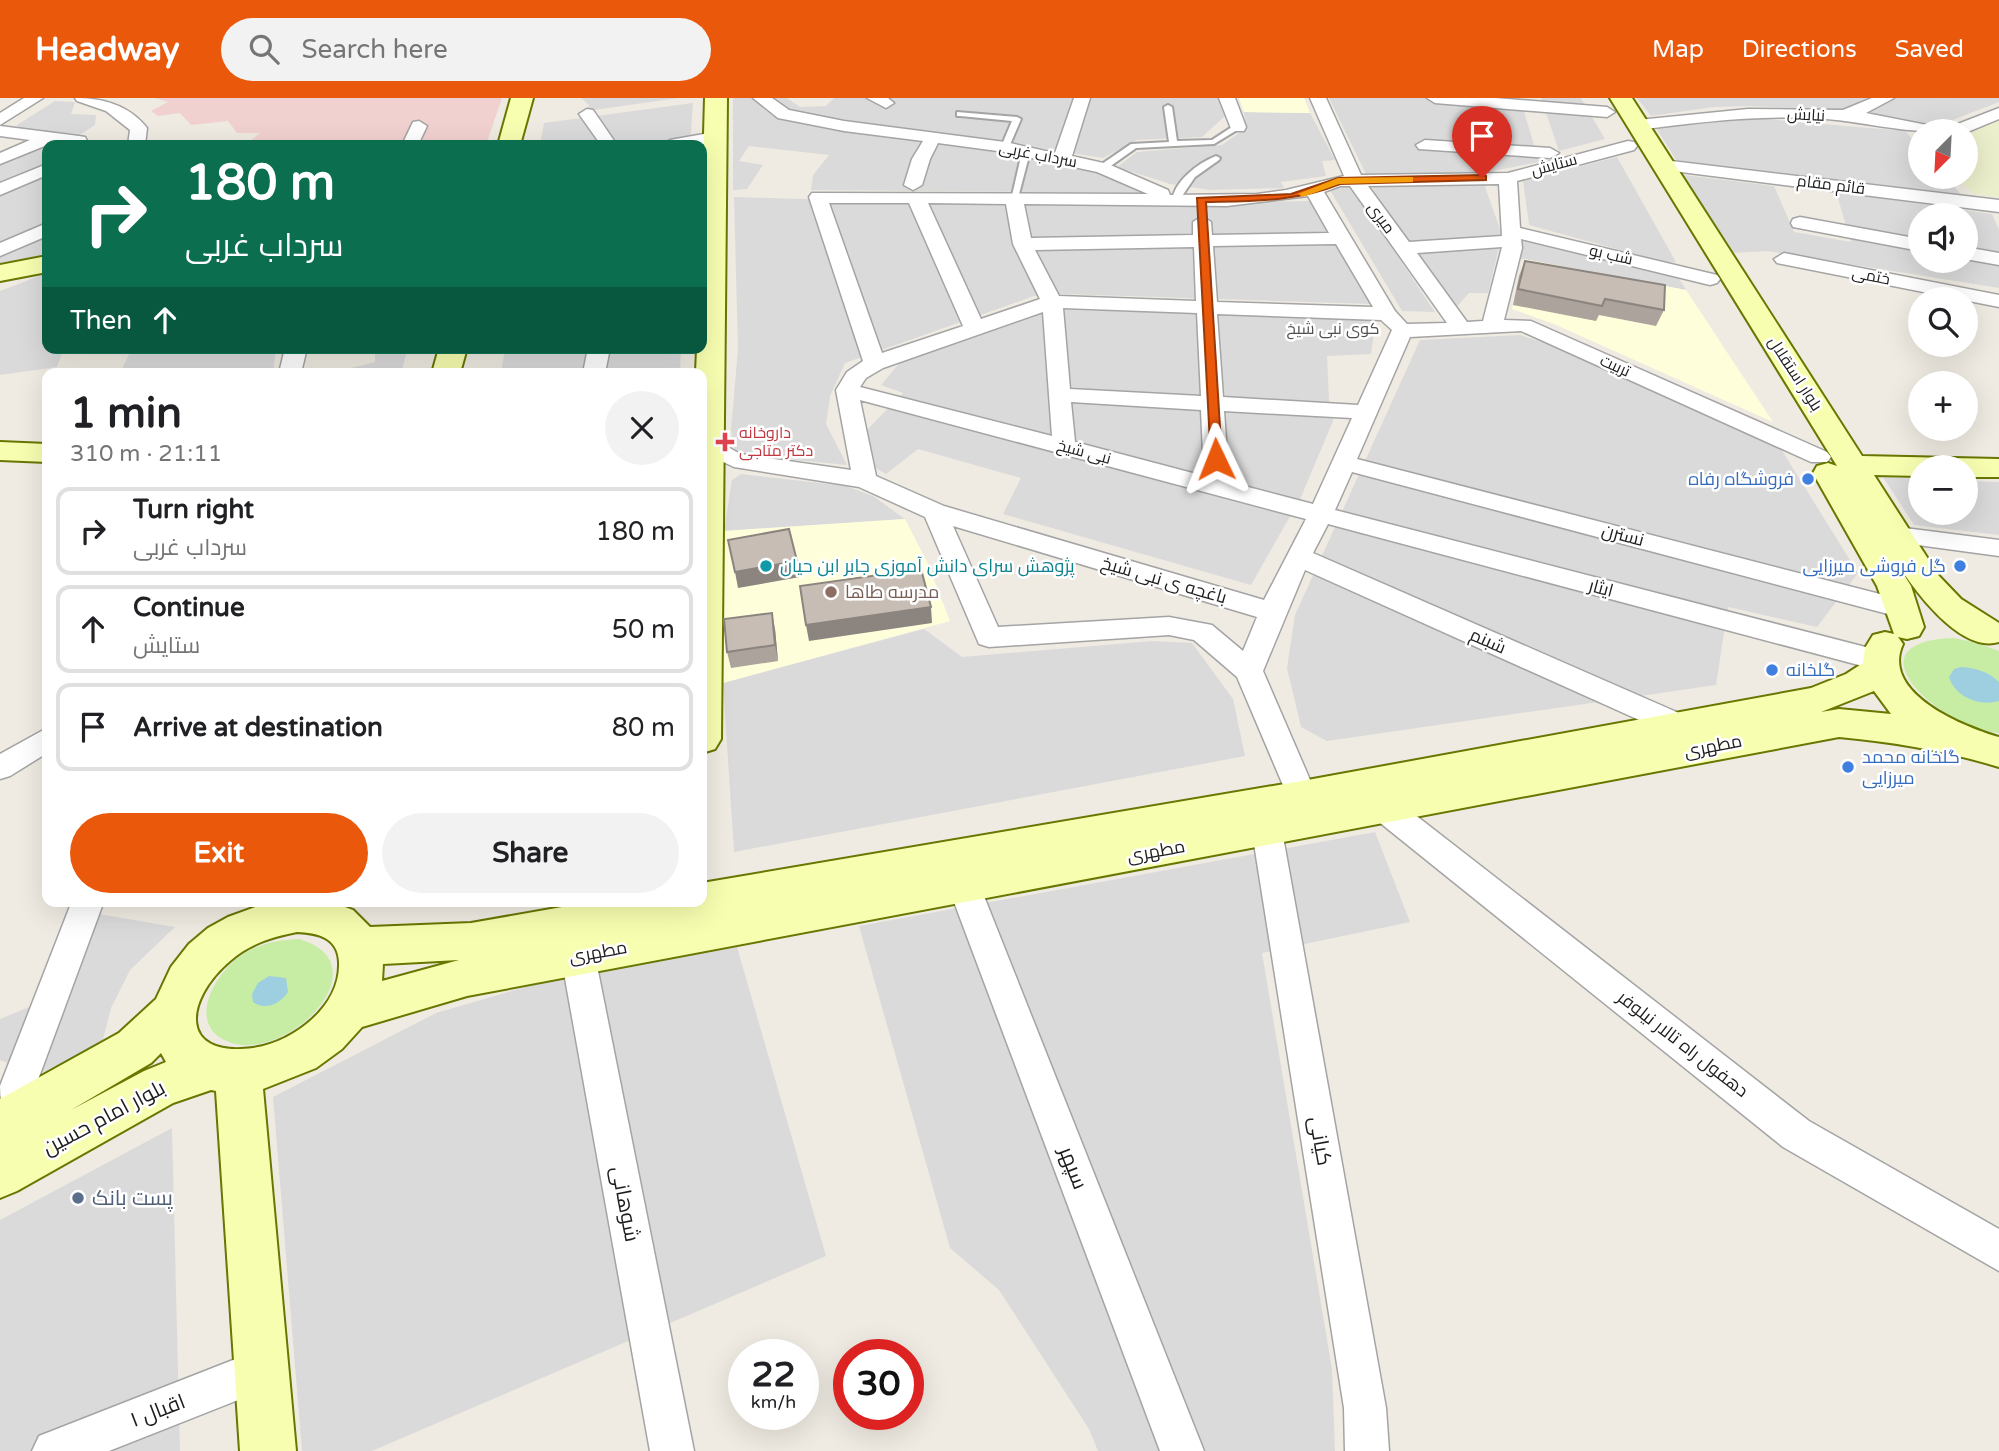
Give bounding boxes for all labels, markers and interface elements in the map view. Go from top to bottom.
search box [221,18,711,81]
text: Headway [35,30,179,69]
icon: search [245,30,283,68]
text: Search here [301,34,448,65]
text: Map [1652,35,1704,64]
text: Directions [1742,35,1857,64]
text: Saved [1895,35,1964,64]
street label: نیایش [1787,104,1825,126]
pin [1452,106,1512,178]
icon: arrive [1463,117,1501,155]
north arrow [1908,119,1978,189]
map controls [1908,119,1978,525]
street label: سرداب غربی [997,138,1079,172]
street label: ستایش [1529,149,1579,181]
text: 180 m [185,154,335,213]
icon: right [70,168,161,259]
street label: قائم مقام [1796,171,1866,200]
street label: میری [1363,198,1399,238]
button: sound [1908,203,1978,273]
text: سرداب غربی [185,227,344,265]
street label: شب بو [1587,240,1635,270]
street label: ختمی [1850,263,1892,289]
button: search [1908,287,1978,357]
icon: ahead [146,301,184,339]
text: Then [70,305,132,336]
district label: کوی نبی شیخ [1286,319,1380,340]
street label: بلوار استقلال [1763,333,1827,415]
street label: تربیت [1597,351,1634,382]
button: + [1908,371,1978,441]
text: 1 min [70,388,182,439]
button: close [605,391,679,465]
position arrow [1179,422,1253,496]
place label: داروخانه دکتر متاجی [739,423,813,461]
marker: داروخانه دکتر متاجی [717,434,733,450]
street label: نبی شیخ [1054,435,1113,470]
text: 310 m · 21:11 [70,440,222,468]
button: − [1908,455,1978,525]
place label: فروشگاه رفاه [1688,468,1794,490]
marker: فروشگاه رفاه [1800,471,1816,487]
text: Turn right [133,494,254,525]
icon: right [74,512,112,550]
text: 180 m [595,516,675,547]
street label: نسترن [1599,519,1647,551]
text: سرداب غربی [133,534,247,562]
street label: باغچه ی نبی شیخ [1098,552,1229,609]
place label: پژوهش سرای دانش آموزی جابر ابن حیان [780,555,1075,578]
place label: گل فروشی میرزایی [1802,555,1946,577]
marker: پژوهش سرای دانش آموزی جابر ابن حیان [758,558,774,574]
marker: گل فروشی میرزایی [1952,558,1968,574]
street label: ایثار [1585,574,1616,602]
place label: مدرسه طاها [845,581,939,603]
marker: مدرسه طاها [823,584,839,600]
text: Continue [133,592,245,623]
icon: ahead [74,610,112,648]
text: 50 m [612,614,675,645]
street label: شبنم [1466,623,1510,660]
text: ستایش [133,632,200,660]
place label: گلخانه [1786,659,1835,681]
marker: گلخانه [1764,662,1780,678]
icon: arrive [74,708,112,746]
text: Arrive at destination [133,712,383,743]
text: 80 m [612,712,675,743]
street label: مطهری [1682,730,1744,762]
place label: گلخانه محمد میرزایی [1862,746,1960,789]
marker: گلخانه محمد میرزایی [1840,759,1856,775]
button: Exit [70,813,368,893]
button: Share [382,813,679,893]
street label: مطهری [1125,835,1187,867]
street label: مطهری [567,936,629,968]
street label: دهفول راه تالار نیلوفر [1612,986,1753,1102]
street label: بلوار امام حسین [38,1075,170,1162]
street label: کیانی [1303,1114,1337,1168]
street label: سپهر [1053,1142,1093,1193]
street label: شوهانی [605,1164,645,1244]
place label: پست بانک [92,1186,173,1212]
marker: پست بانک [70,1190,86,1206]
speed limit sign: 30 [833,1339,924,1430]
text: 22 [752,1354,795,1396]
street label: اقبال ۱ [127,1389,189,1433]
text: km/h [751,1391,796,1413]

